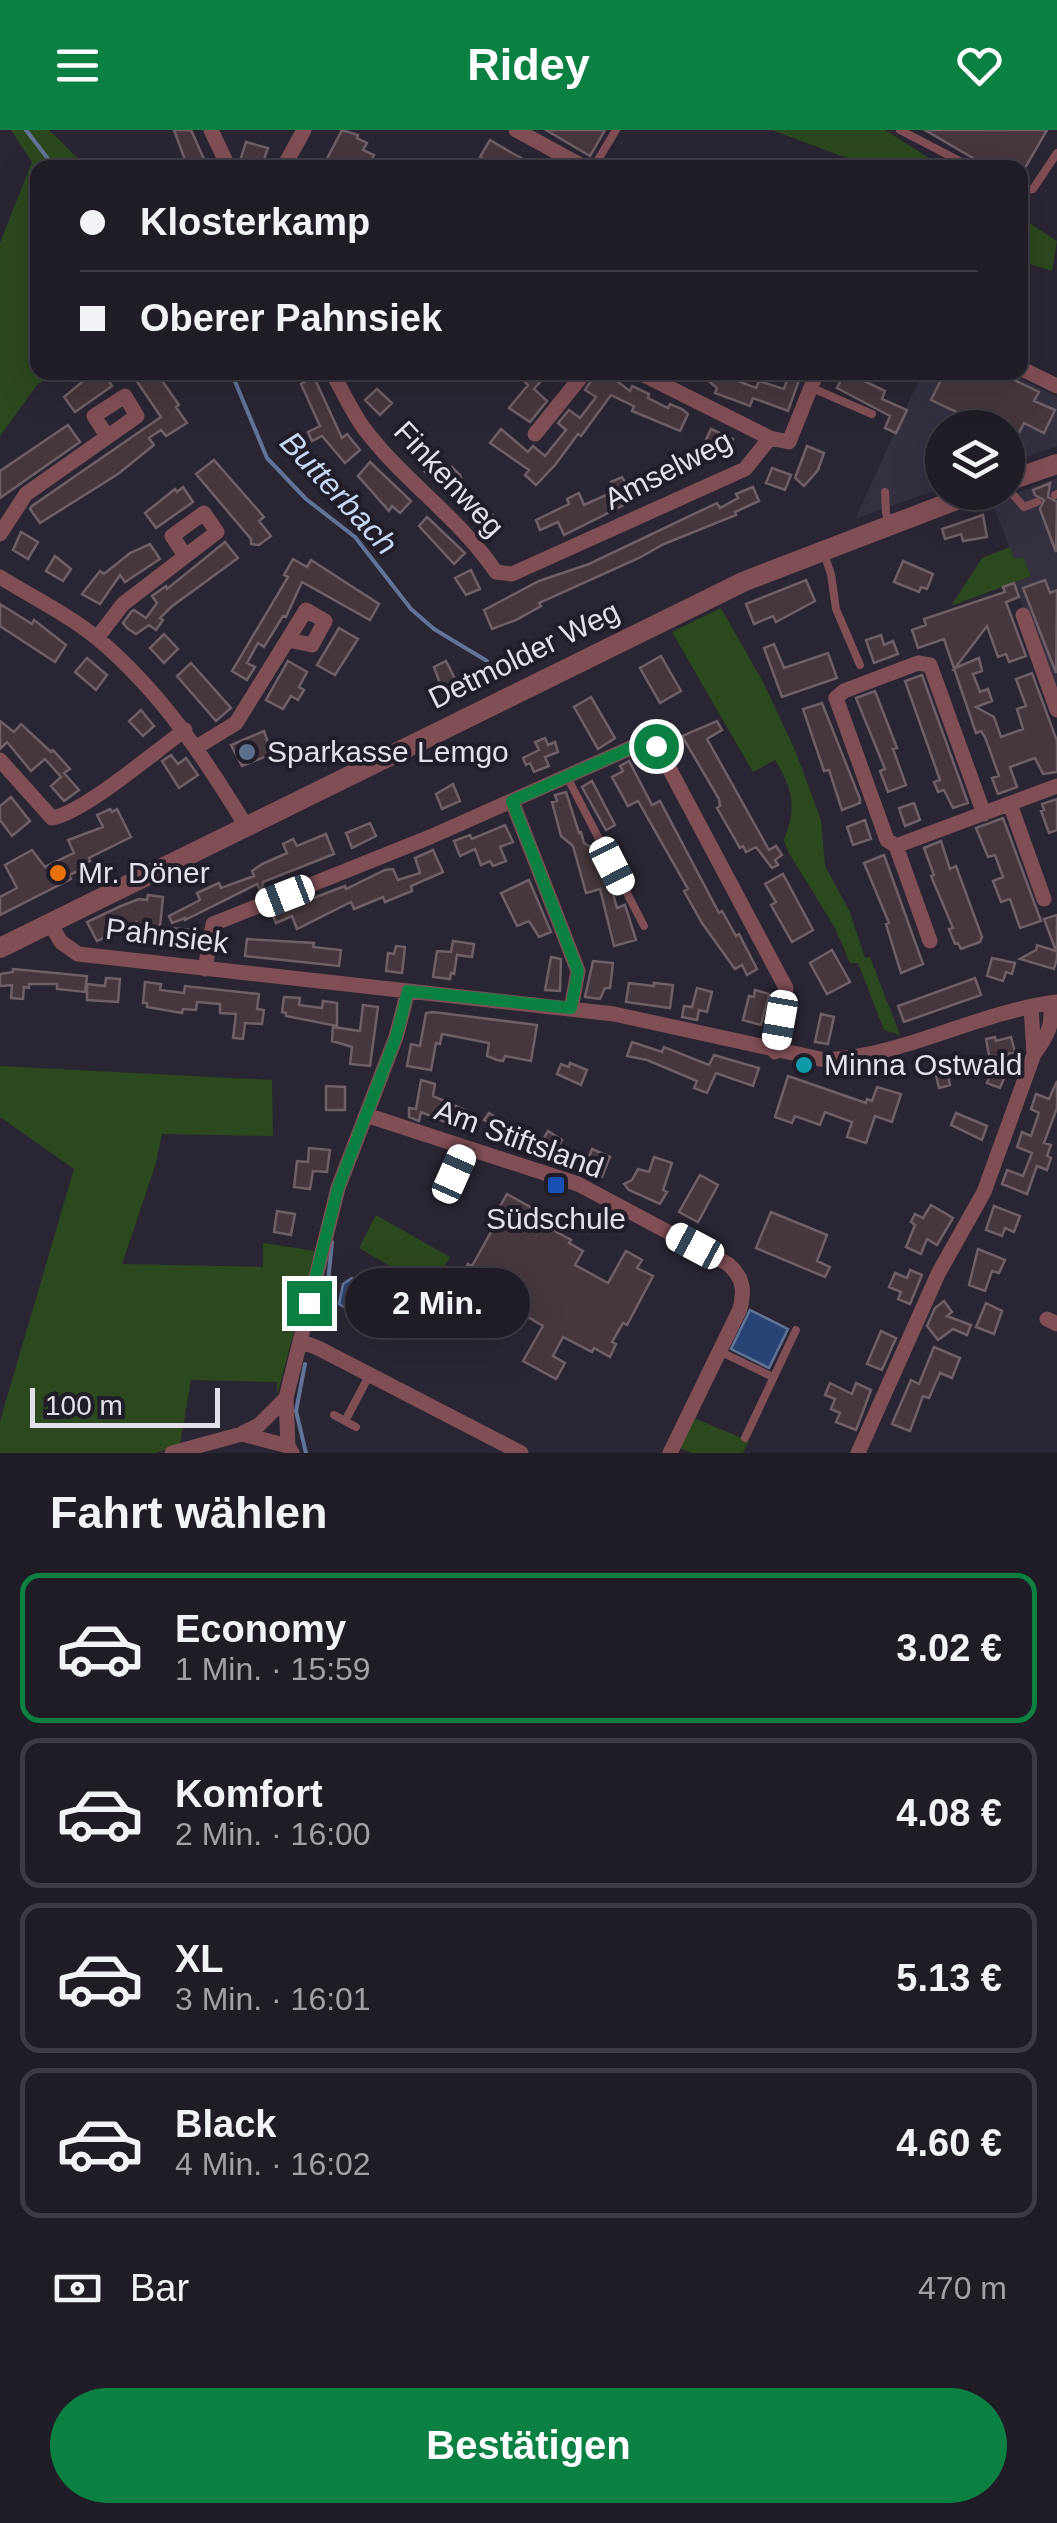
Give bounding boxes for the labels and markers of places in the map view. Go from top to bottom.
place label: Sparkasse Lemgo [267,735,509,768]
marker: Sparkasse Lemgo [236,741,258,763]
place label: Mr. Döner [78,856,210,889]
marker: Mr. Döner [47,862,69,884]
place label: Minna Ostwald [824,1048,1022,1081]
marker: Minna Ostwald [793,1054,815,1076]
marker: Südschule [545,1174,567,1196]
place label: Südschule [486,1202,626,1235]

